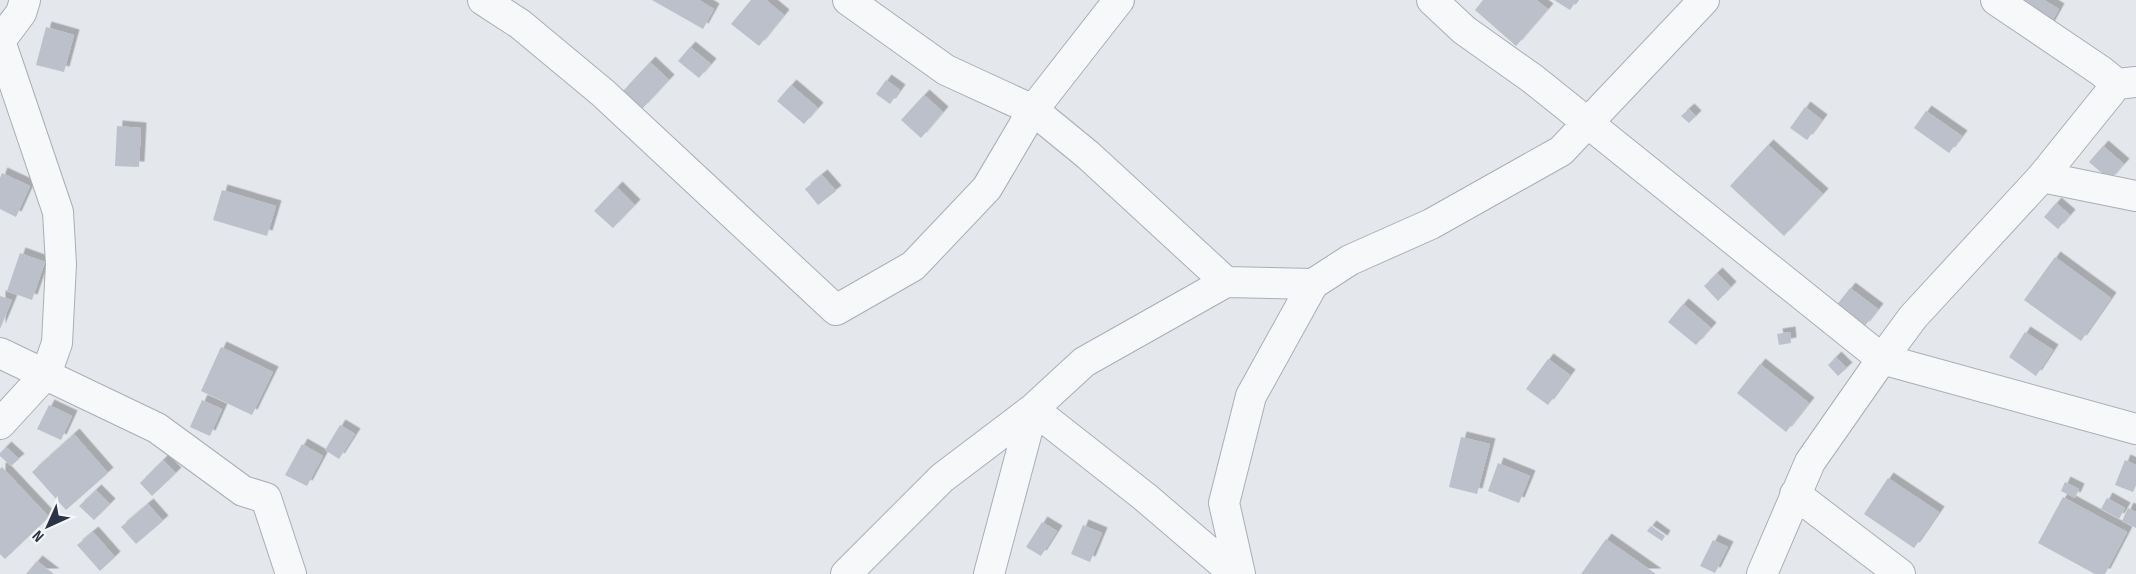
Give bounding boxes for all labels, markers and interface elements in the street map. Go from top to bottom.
north arrow [18,496,78,556]
text: N [29,526,48,545]

